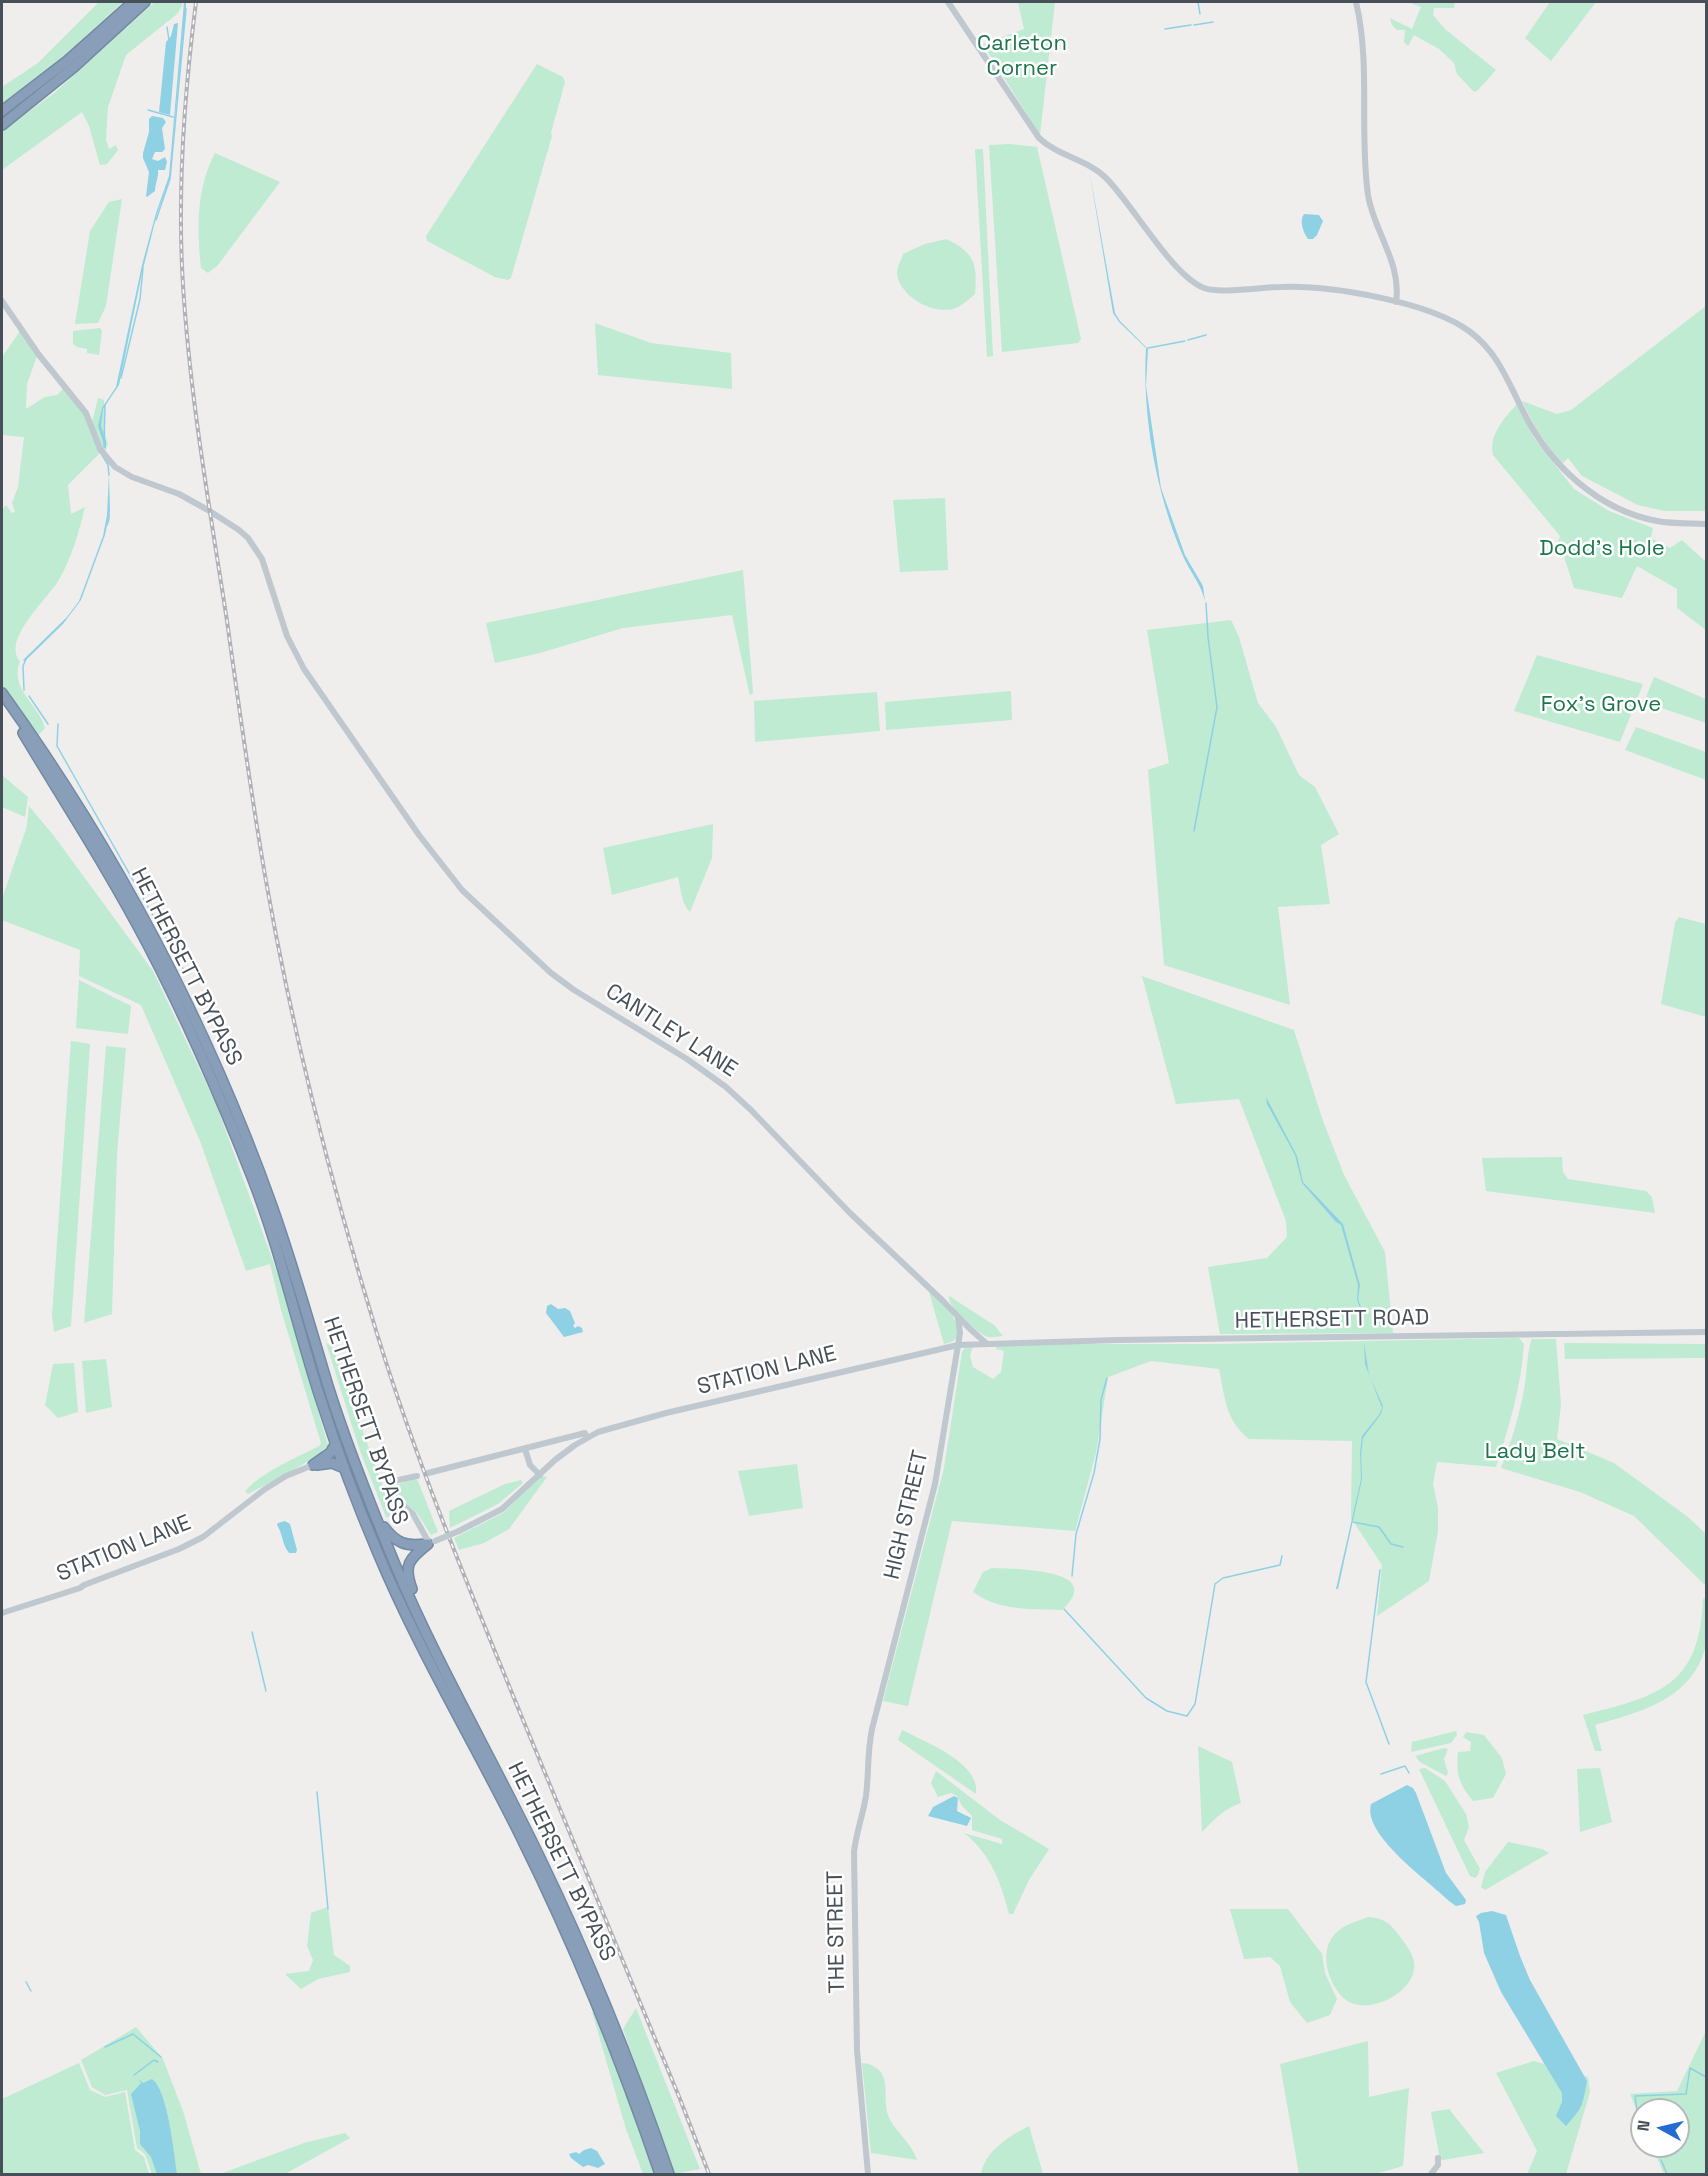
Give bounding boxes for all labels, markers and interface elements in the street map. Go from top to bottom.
park label: Carleton Corner [977,31,1067,82]
park label: Dodd's Hole [1539,536,1665,562]
park label: Fox's Grove [1541,692,1661,718]
street label: HETHERSETT BYPASS [125,864,247,1070]
street label: CANTLEY LANE [600,979,742,1083]
street label: HETHERSETT ROAD [1234,1305,1430,1335]
street label: HETHERSETT BYPASS [317,1314,413,1528]
street label: STATION LANE [695,1341,839,1401]
park label: Lady Belt [1485,1439,1585,1465]
street label: HIGH STREET [879,1448,935,1582]
street label: STATION LANE [53,1510,195,1588]
street label: HETHERSETT BYPASS [501,1758,621,1966]
street label: THE STREET [823,1870,851,1994]
north arrow [1630,2098,1690,2158]
text: N [1633,2119,1655,2132]

